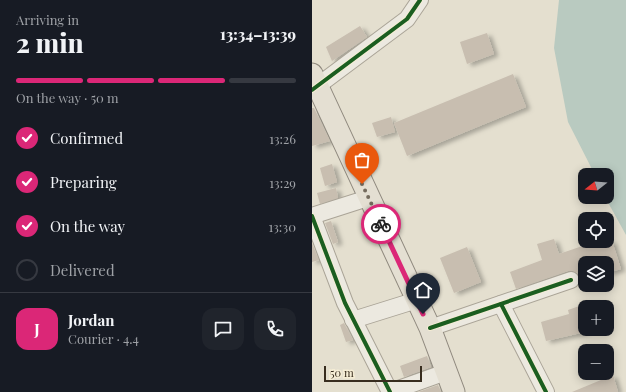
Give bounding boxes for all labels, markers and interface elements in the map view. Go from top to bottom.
text: Arriving in [16,11,79,28]
text: 13:34–13:39 [220,24,296,44]
text: 2 min [16,25,84,60]
text: On the way · 50 m [16,89,119,106]
icon: check [16,127,38,149]
text: Confirmed [50,128,123,148]
text: 13:26 [269,130,296,147]
pin [345,143,379,184]
icon: bag [351,149,373,171]
north arrow [578,168,614,204]
map controls [578,168,614,380]
icon: check [16,171,38,193]
text: Preparing [50,172,117,192]
text: 13:29 [269,174,296,191]
courier [361,204,401,244]
button: locate [578,212,614,248]
icon: bike [370,213,392,235]
icon: check [16,215,38,237]
text: On the way [50,216,125,236]
text: 13:30 [268,218,296,235]
button: layers [578,256,614,292]
text: Delivered [50,260,115,280]
pin [406,273,440,314]
icon: home [412,279,434,301]
button: + [578,300,614,336]
button: chat [202,308,244,350]
button: phone [254,308,296,350]
text: Jordan [68,310,114,330]
text: J [34,319,40,339]
text: Courier · 4.4 [68,330,139,347]
button: − [578,344,614,380]
scale bar [324,364,422,383]
text: 50 m [330,365,354,380]

